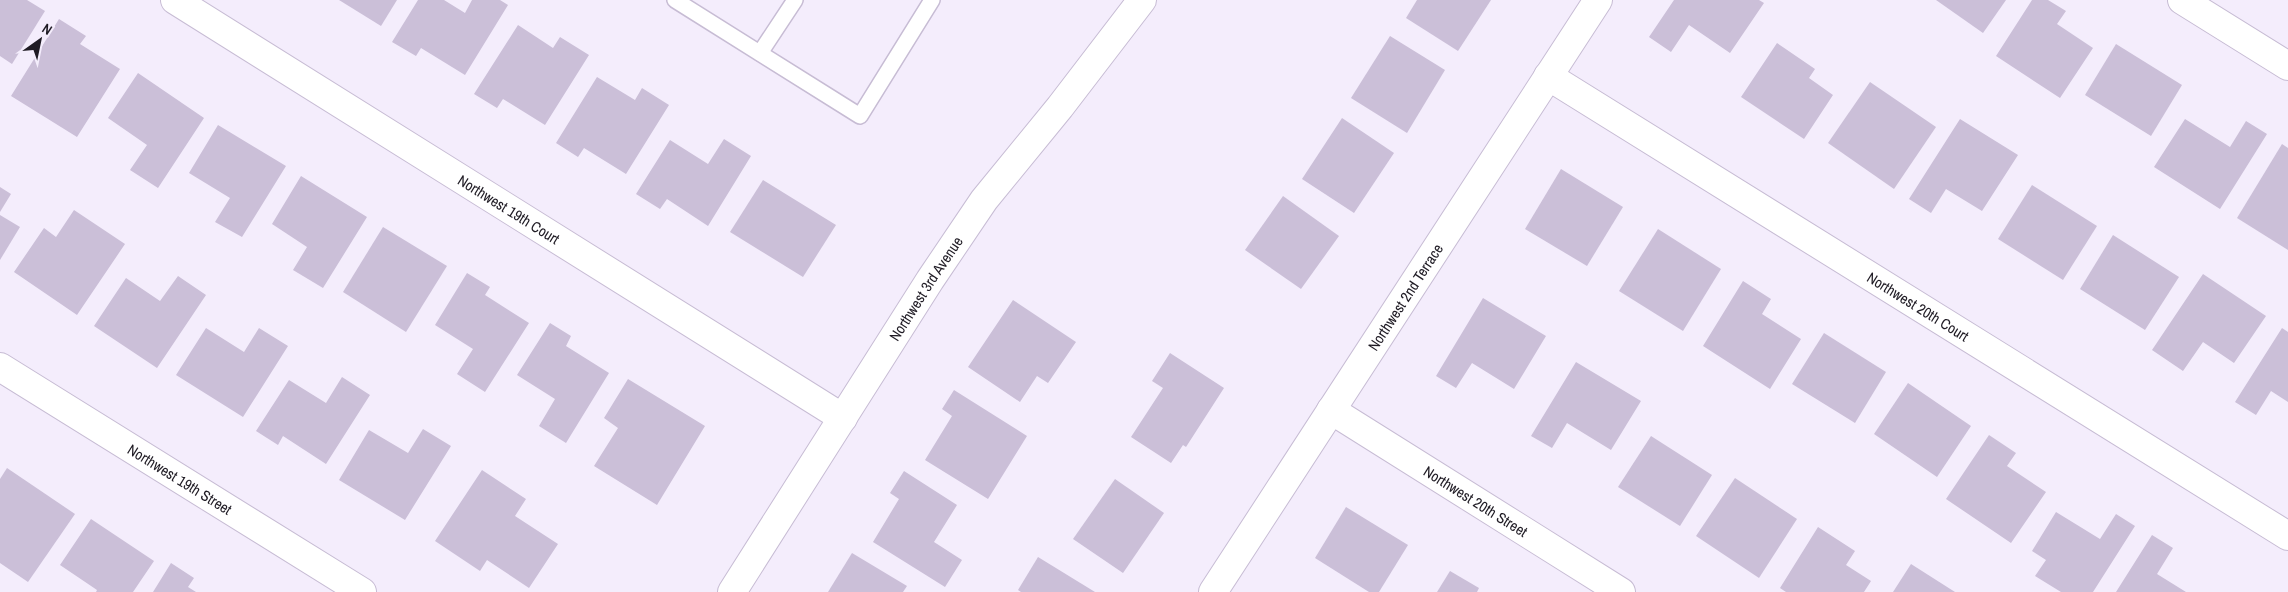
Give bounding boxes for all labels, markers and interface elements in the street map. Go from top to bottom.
north arrow [15,15,65,65]
text: N [39,19,55,39]
street label: Northwest 19th Court [454,169,564,249]
street label: Northwest 3rd Avenue [884,232,967,345]
street label: Northwest 2nd Terrace [1362,239,1448,354]
street label: Northwest 20th Court [1863,267,1974,346]
street label: Northwest 19th Street [124,439,237,520]
street label: Northwest 20th Street [1420,460,1532,542]

